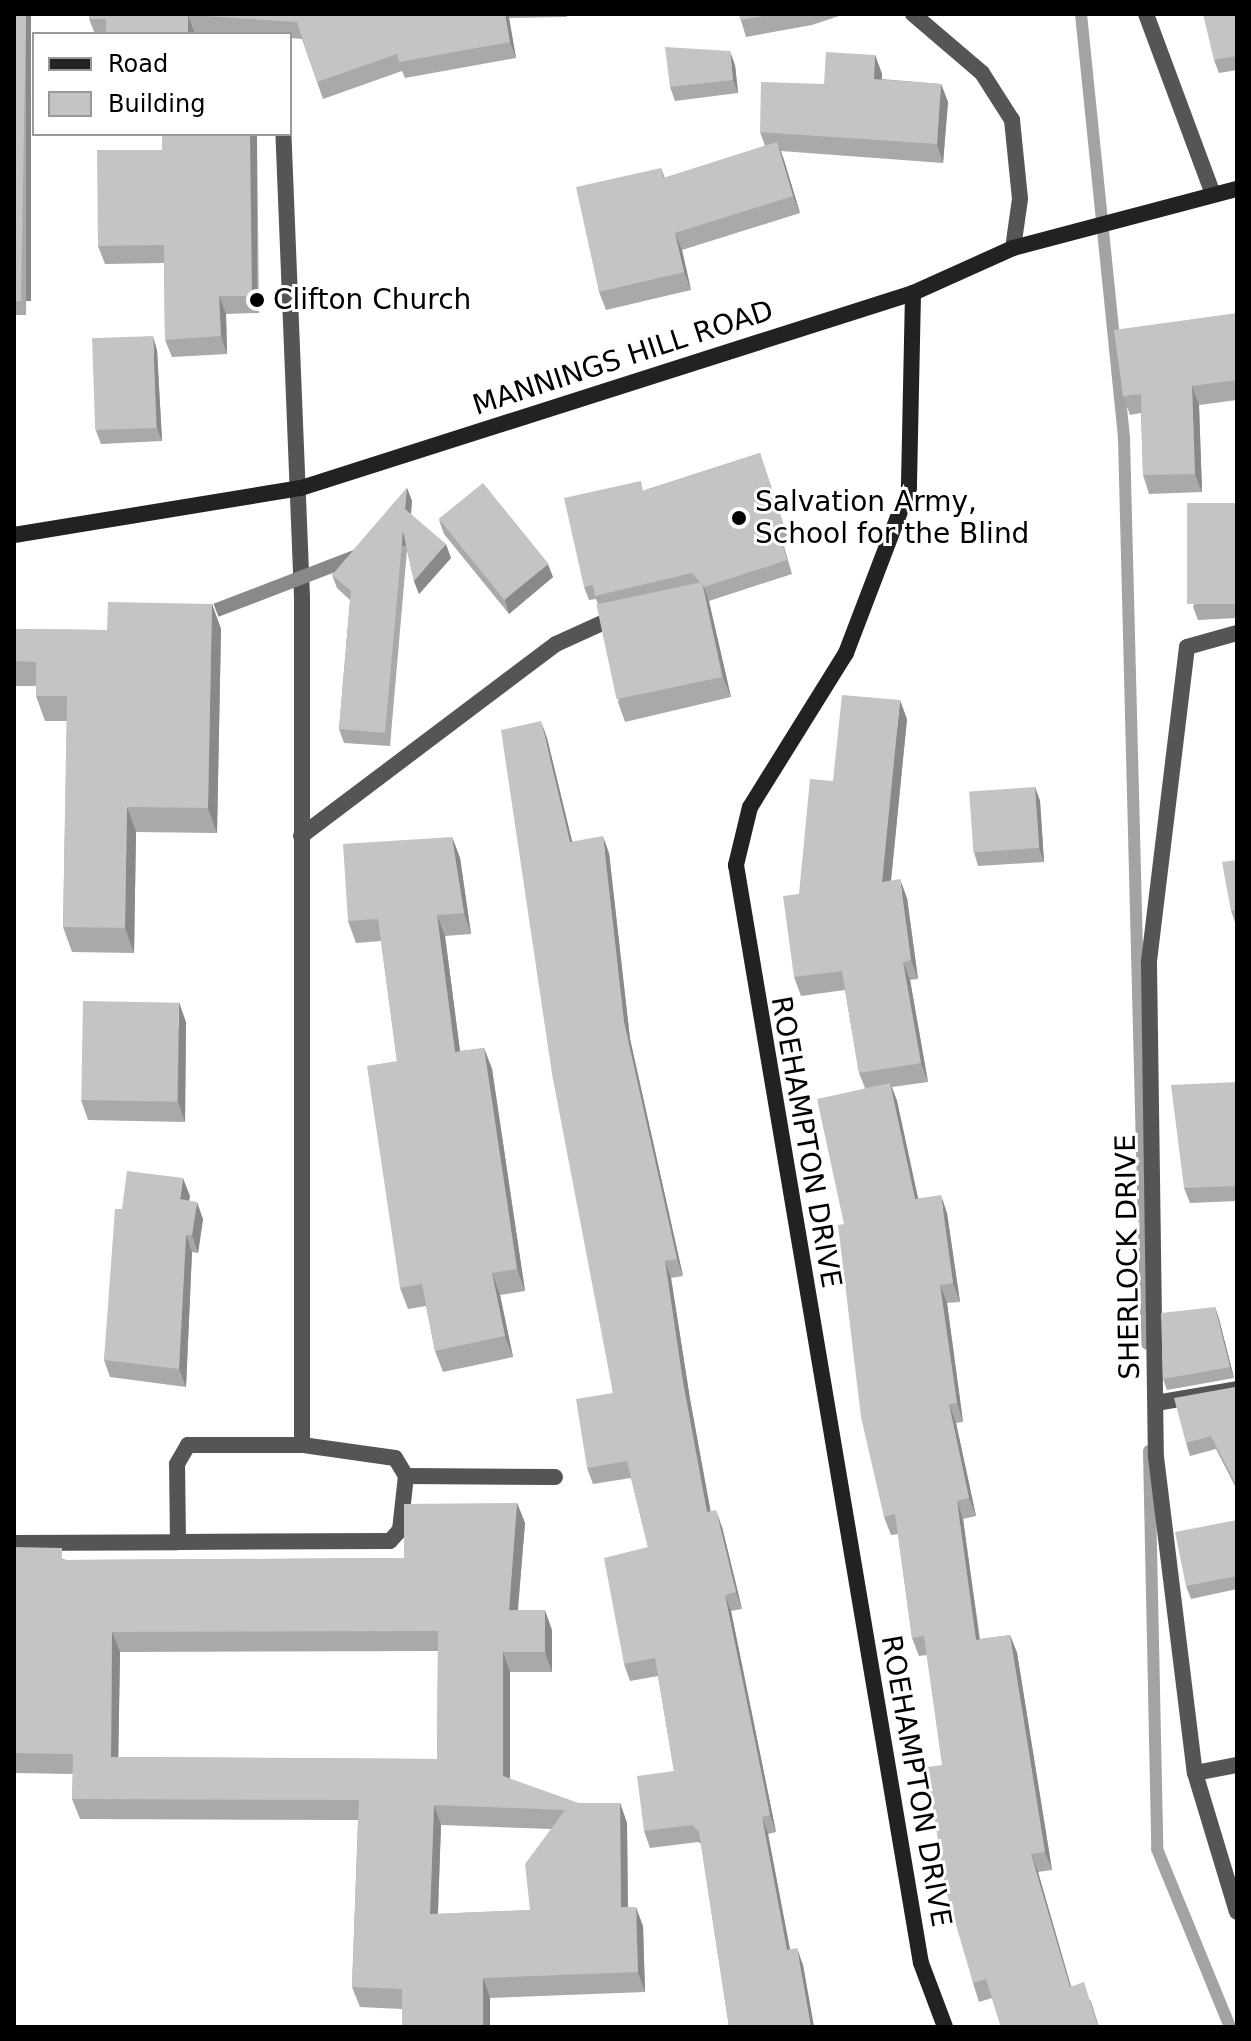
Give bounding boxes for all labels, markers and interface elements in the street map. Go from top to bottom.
legend [32,32,292,136]
text: Road [108,50,168,78]
text: Building [108,90,205,118]
place label: Clifton Church [273,283,471,317]
marker: Clifton Church [248,291,266,309]
street label: MANNINGS HILL ROAD [469,294,777,422]
place label: Salvation Army, School for the Blind [755,485,1029,551]
marker: Salvation Army, School for the Blind [730,509,748,527]
street label: ROEHAMPTON DRIVE [764,994,848,1290]
street label: SHERLOCK DRIVE [1109,1134,1147,1380]
street label: ROEHAMPTON DRIVE [874,1633,958,1929]

